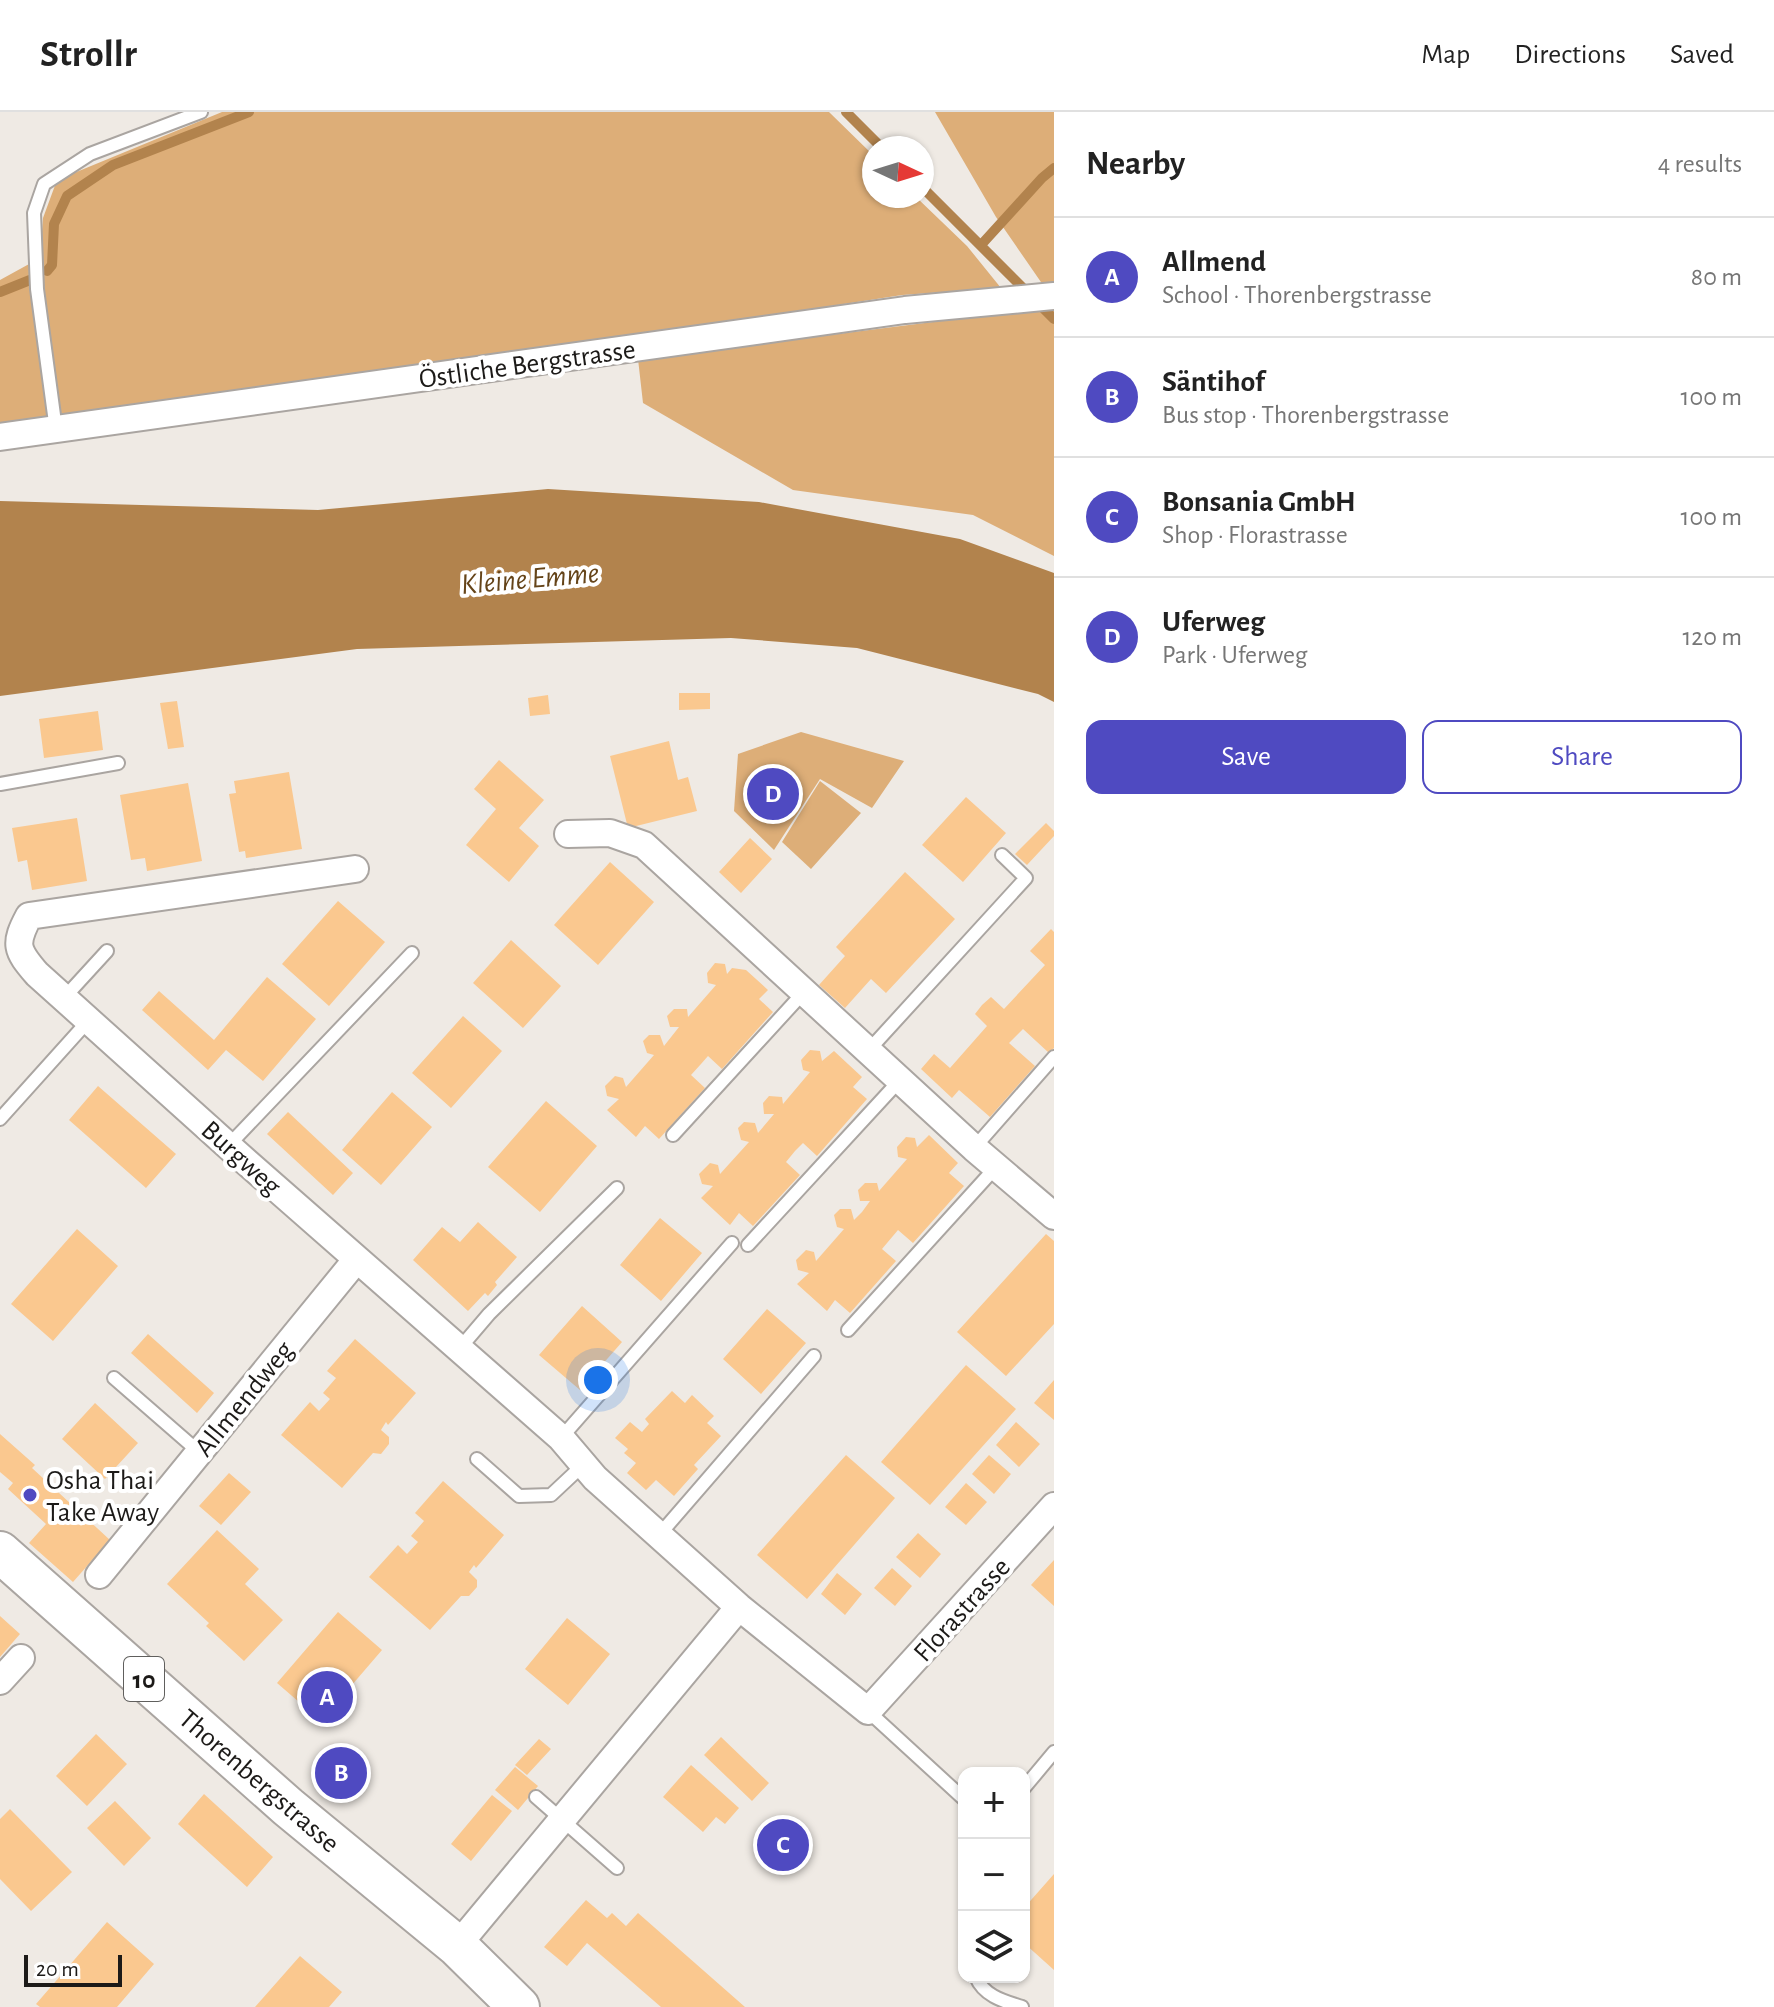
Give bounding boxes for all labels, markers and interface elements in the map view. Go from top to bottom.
text: Strollr [40,36,137,74]
text: Map [1421,41,1470,69]
text: Directions [1514,41,1626,69]
text: Saved [1670,41,1734,69]
north arrow [862,136,934,208]
text: Nearby [1086,147,1185,181]
text: 4 results [1658,151,1742,177]
text: Allmend [1162,247,1266,277]
text: A [1104,264,1120,290]
text: 80 m [1691,264,1742,290]
text: School · Thorenbergstrasse [1162,282,1432,308]
street label: Östliche Bergstrasse [417,334,637,394]
text: Säntihof [1162,367,1265,397]
text: B [1104,384,1120,410]
text: 100 m [1681,384,1742,410]
text: Bus stop · Thorenbergstrasse [1162,402,1449,428]
text: Bonsania GmbH [1162,487,1356,517]
text: C [1105,504,1119,530]
text: 100 m [1681,504,1742,530]
text: Shop · Florastrasse [1162,522,1348,548]
water label: Kleine Emme [460,558,600,600]
text: Uferweg [1162,607,1265,637]
text: D [1103,624,1121,650]
text: 120 m [1682,624,1742,650]
text: Park · Uferweg [1162,642,1307,668]
button: Save [1086,720,1406,794]
button: Share [1422,720,1742,794]
pin: D [747,764,799,824]
street label: Burgweg [195,1116,286,1201]
street label: Allmendweg [190,1336,299,1462]
your location [578,1360,618,1400]
place label: Osha Thai Take Away [46,1467,159,1527]
marker: Osha Thai Take Away [21,1486,39,1504]
street label: Florastrasse [909,1553,1016,1668]
road number: 10 [124,1657,164,1701]
pin: A [301,1667,353,1727]
street label: Thorenbergstrasse [173,1705,344,1858]
pin: B [315,1743,367,1803]
map controls [958,1767,1030,1983]
button: + [958,1767,1030,1839]
pin: C [757,1815,809,1875]
button: − [958,1839,1030,1911]
button: layers [958,1911,1030,1983]
scale bar [24,1951,122,1987]
text: 20 m [36,1958,79,1980]

